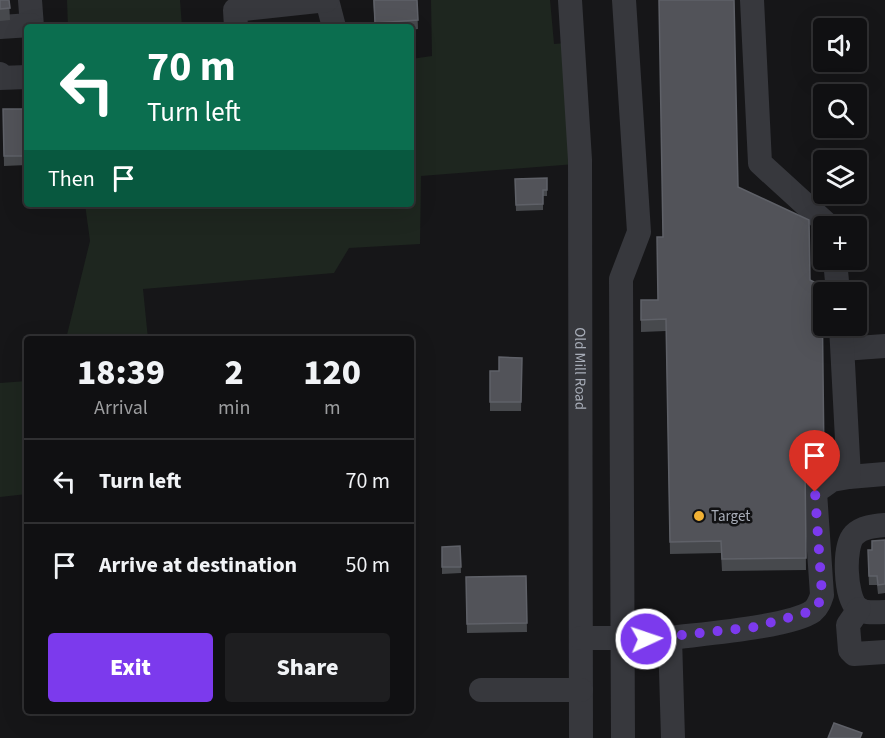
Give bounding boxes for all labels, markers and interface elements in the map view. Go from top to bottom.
map controls [813,18,867,336]
button: sound [813,18,867,72]
text: 70 m [147,37,236,97]
icon: left [48,48,126,126]
button: search [813,84,867,138]
text: Turn left [147,93,241,132]
button: layers [813,150,867,204]
icon: arrive [107,162,140,195]
text: Then [48,163,95,195]
button: + [813,216,867,270]
button: − [813,282,867,336]
street label: Old Mill Road [569,327,590,410]
text: 18:39 [77,347,165,398]
text: 2 [225,347,244,398]
text: 120 [303,347,361,398]
text: Arrival [94,394,148,422]
text: min [218,394,250,422]
text: m [324,394,340,422]
pin [789,430,840,492]
icon: arrive [798,439,831,472]
icon: left [48,465,81,498]
text: Turn left [99,465,181,497]
text: 70 m [345,465,390,497]
place label: Target [711,506,750,527]
marker: Target [692,509,706,523]
icon: arrive [48,549,81,582]
text: Arrive at destination [99,549,297,581]
text: 50 m [345,549,390,581]
position arrow [614,607,678,671]
button: Exit [48,633,213,702]
button: Share [225,633,390,702]

